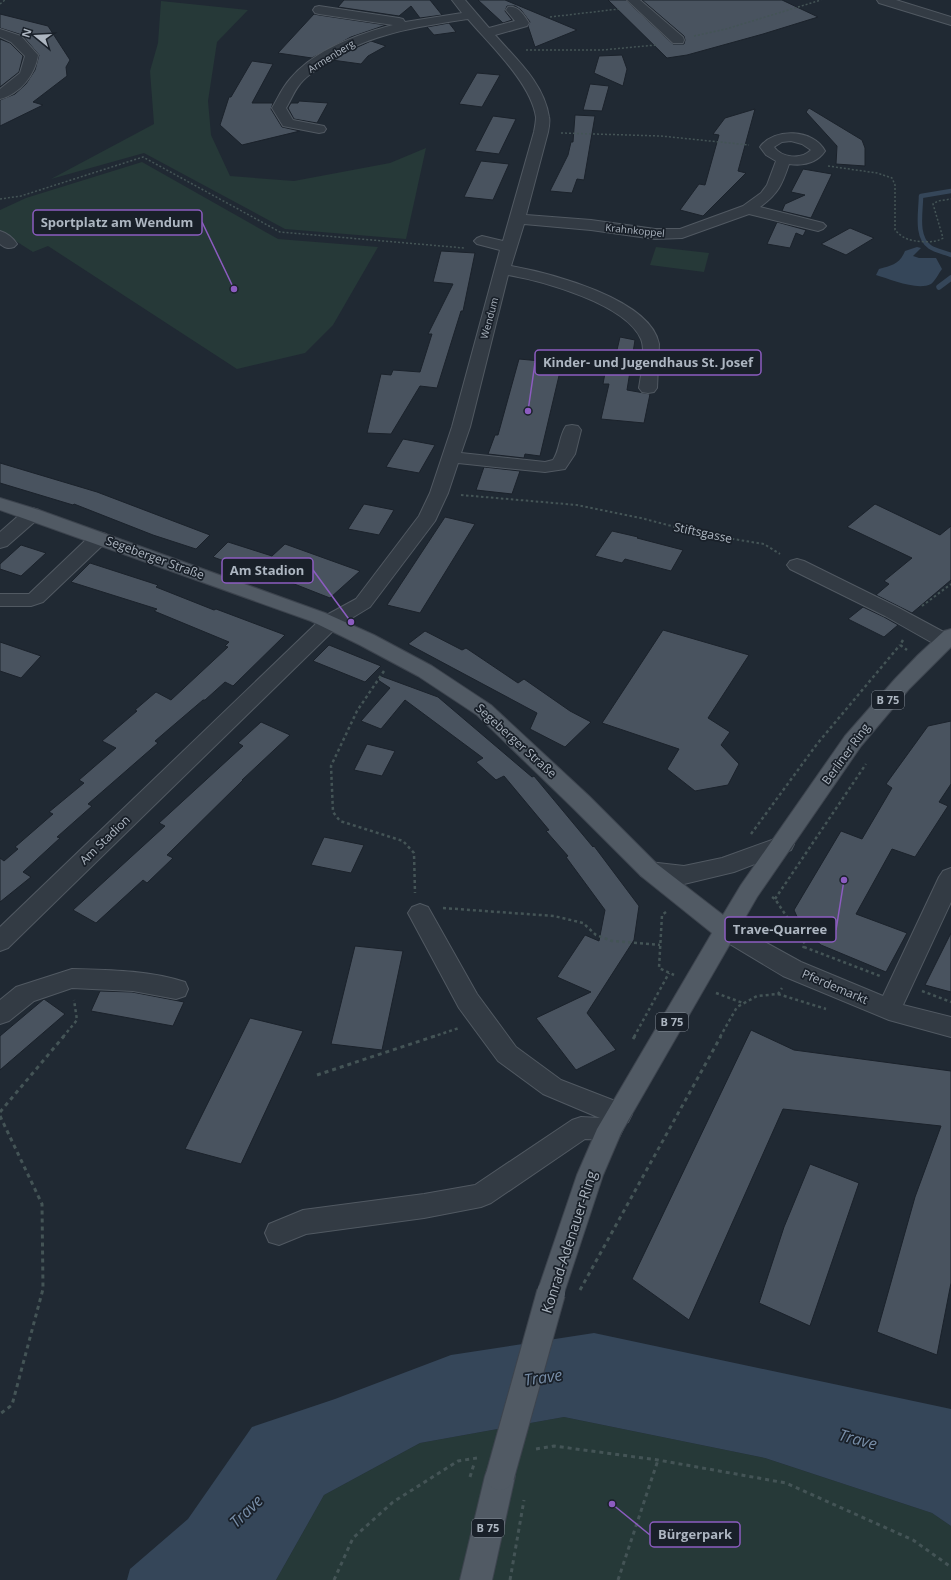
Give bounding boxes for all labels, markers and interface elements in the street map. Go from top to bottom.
north arrow [16,16,56,56]
text: N [17,26,35,39]
street label: Armenberg [305,36,358,76]
callout: Sportplatz am Wendum [33,210,202,235]
text: Sportplatz am Wendum [41,213,193,231]
street label: Krahnkoppel [605,220,665,240]
street label: Wendum [477,296,501,340]
callout: Kinder- und Jugendhaus St. Josef [535,350,761,375]
text: Kinder- und Jugendhaus St. Josef [543,353,754,371]
street label: Stiftsgasse [672,518,734,547]
street label: Segeberger Straße [104,532,207,583]
callout: Am Stadion [222,558,313,583]
text: Am Stadion [230,561,304,579]
road number: B 75 [872,691,904,709]
street label: Segeberger Straße [472,700,561,782]
street label: Berliner Ring [818,719,874,788]
street label: Am Stadion [76,811,134,868]
callout: Trave-Quarree [725,917,836,942]
text: Trave-Quarree [733,920,828,938]
street label: Pferdemarkt [800,965,871,1008]
road number: B 75 [656,1013,688,1031]
street label: Konrad-Adenauer-Ring [536,1168,601,1316]
water label: Trave [522,1363,564,1391]
water label: Trave [836,1423,880,1455]
water label: Trave [224,1490,268,1532]
road number: B 75 [472,1519,504,1537]
callout: Bürgerpark [650,1522,740,1547]
text: Bürgerpark [658,1525,733,1543]

